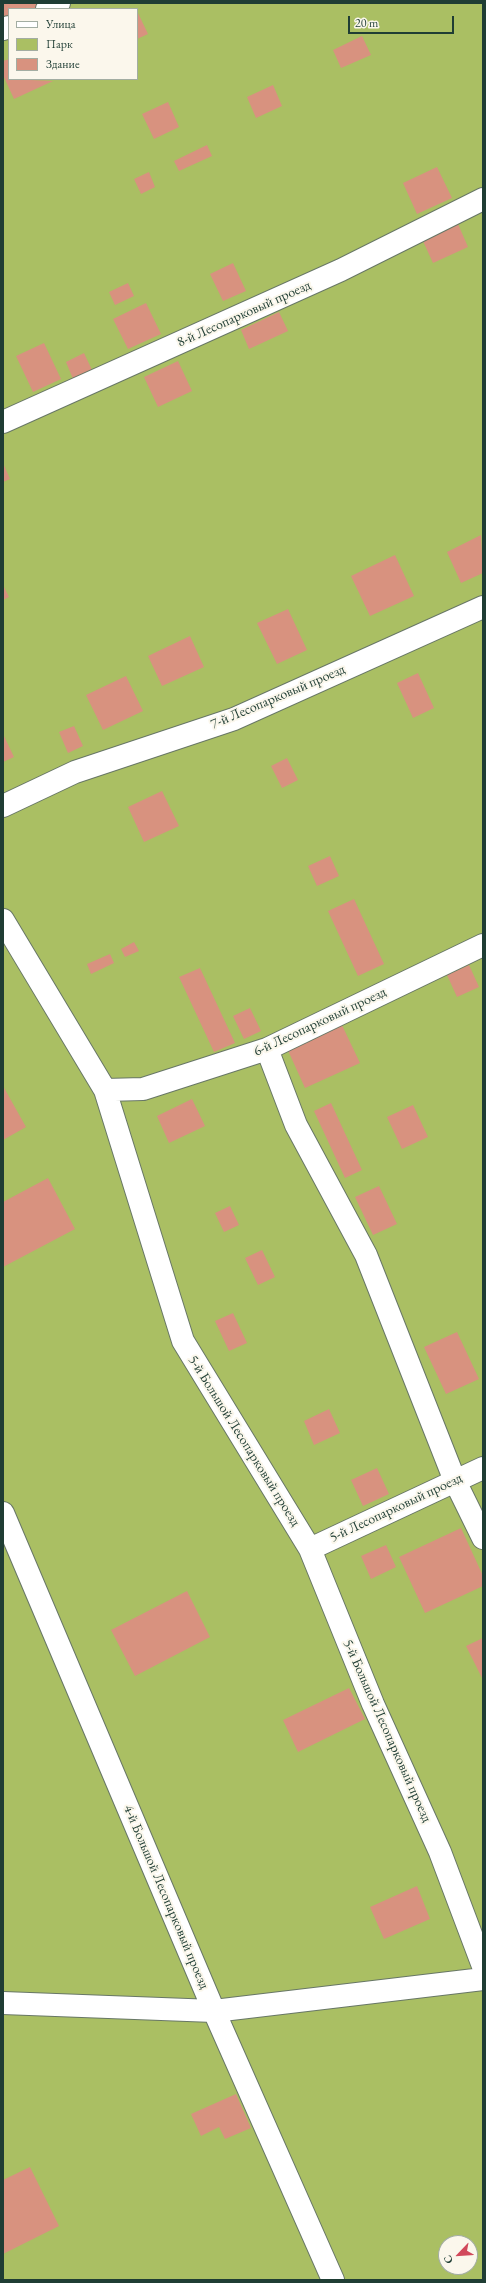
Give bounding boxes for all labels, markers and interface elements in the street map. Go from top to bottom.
legend [8,8,138,80]
scale bar [350,8,456,34]
text: 20 m [355,15,378,31]
text: Улица [46,16,76,32]
text: Парк [46,36,73,52]
text: Здание [46,56,80,72]
street label: 8-й Лесопарковый проезд [175,277,313,351]
street label: 7-й Лесопарковый проезд [208,661,348,733]
street label: 6-й Лесопарковый проезд [251,984,389,1060]
street label: 5-й Большой Лесопарковый проезд [184,1352,304,1530]
street label: 5-й Лесопарковый проезд [327,1470,465,1546]
street label: 5-й Большой Лесопарковый проезд [339,1637,435,1825]
street label: 4-й Большой Лесопарковый проезд [120,1802,212,1992]
north arrow [438,2235,478,2275]
text: С [440,2253,456,2266]

